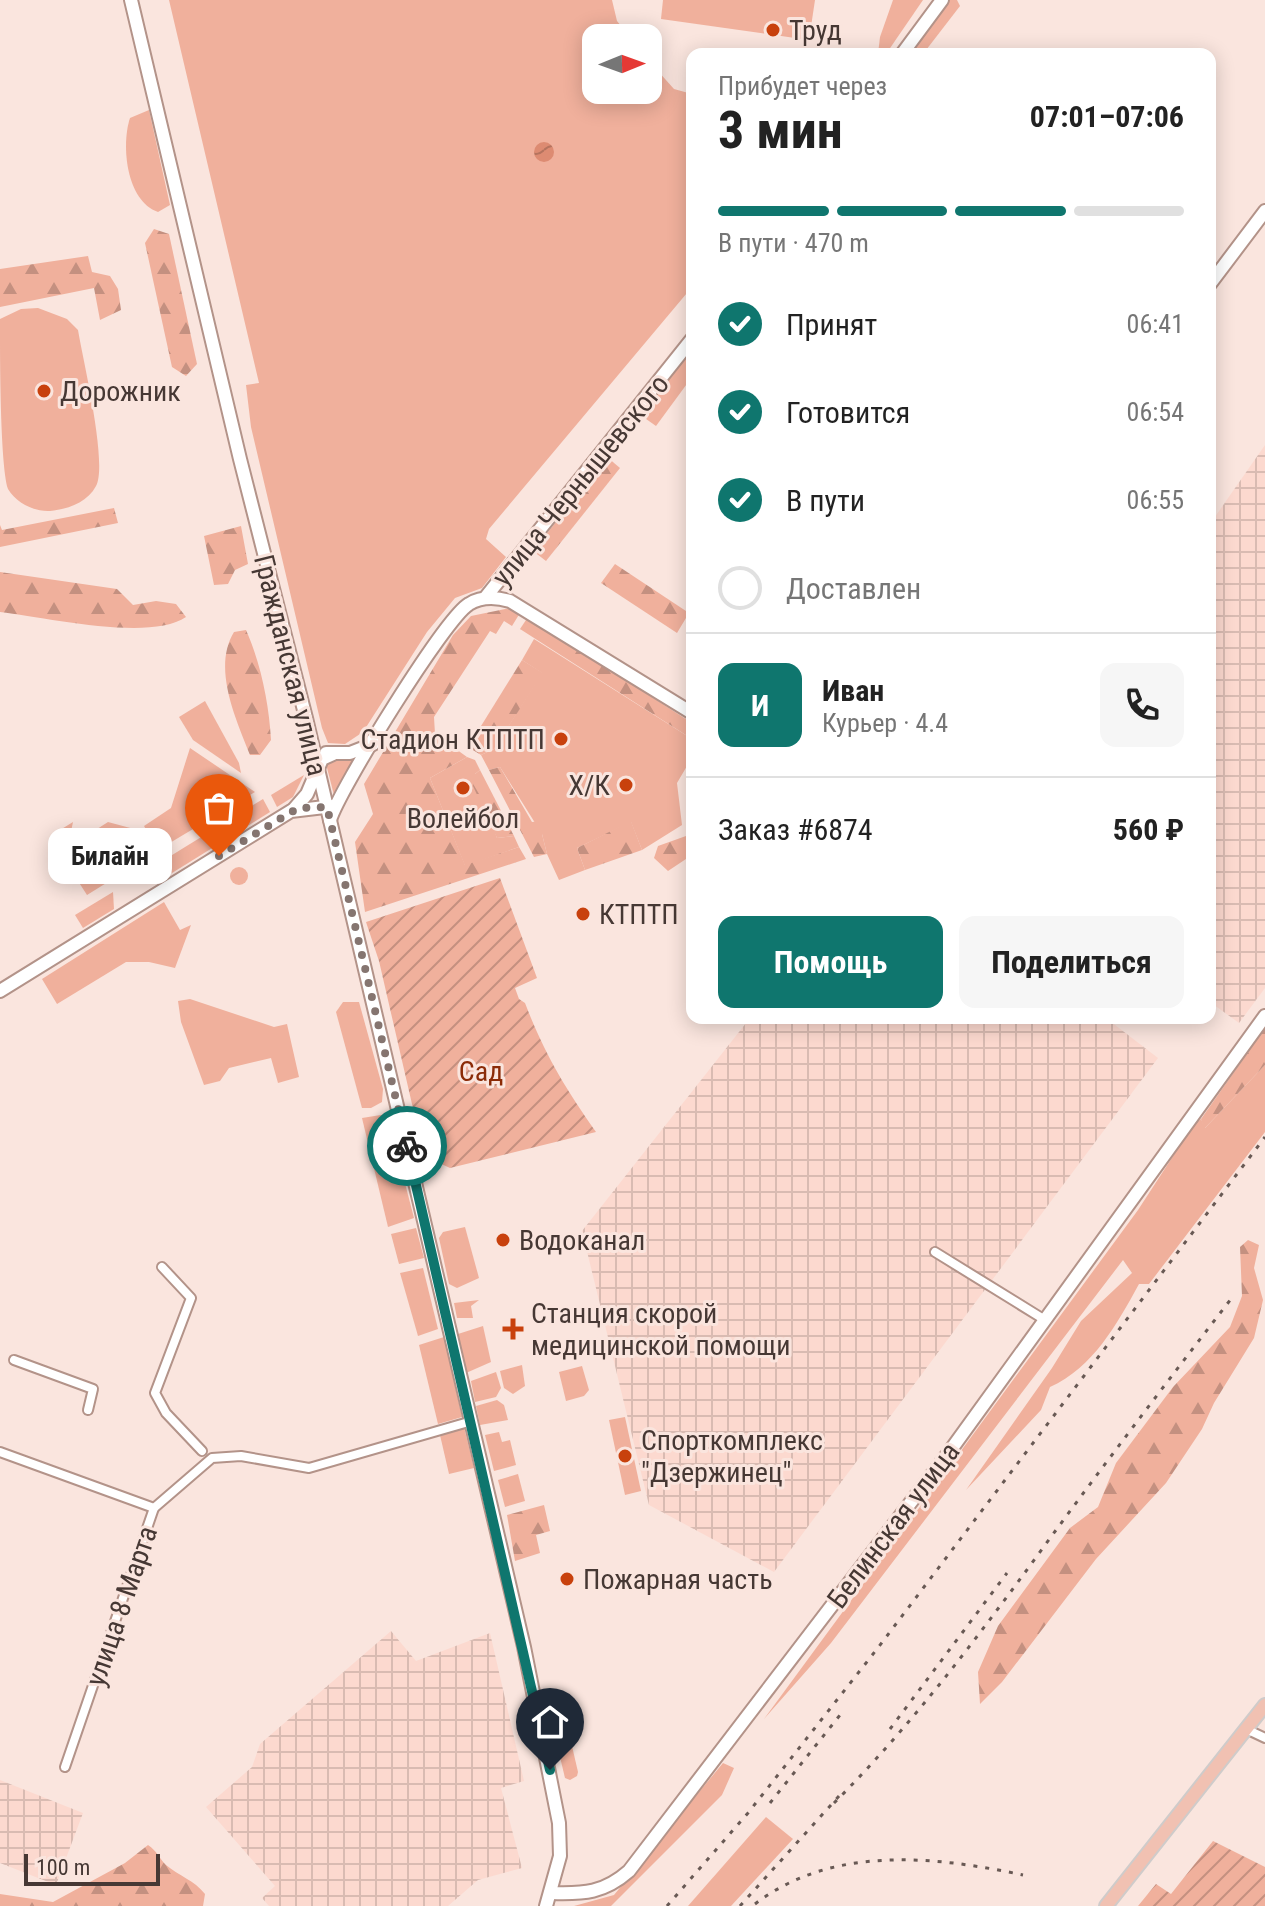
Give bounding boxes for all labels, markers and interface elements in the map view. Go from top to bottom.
place label: Труд [789,14,842,47]
marker: Труд [764,21,782,39]
north arrow [582,24,662,104]
map controls [582,24,662,104]
text: Прибудет через [718,71,887,101]
text: 07:01–07:06 [1030,99,1184,134]
text: 3 мин [718,100,843,161]
text: В пути · 470 m [718,228,869,258]
icon: check [718,302,762,346]
text: Принят [786,307,877,342]
text: 06:41 [1127,309,1184,339]
street label: улица Чернышевского [485,368,676,593]
place label: Дорожник [60,375,181,408]
marker: Дорожник [35,382,53,400]
icon: check [718,390,762,434]
text: Готовится [786,395,910,430]
text: 06:54 [1127,397,1184,427]
icon: check [718,478,762,522]
text: В пути [786,483,865,518]
text: 06:55 [1127,485,1184,515]
street label: Гражданская улица [247,551,334,779]
text: Доставлен [786,571,921,606]
button: phone [1100,663,1184,747]
text: Иван [822,673,884,708]
text: И [751,688,769,723]
text: Курьер · 4.4 [822,708,948,738]
place label: Стадион КТПТП [360,723,545,756]
marker: Стадион КТПТП [552,730,570,748]
place label: Х/К [568,769,610,802]
pin [185,774,253,856]
marker: Х/К [617,776,635,794]
marker: Волейбол [454,779,472,797]
icon: bag [197,786,241,830]
place label: Волейбол [407,802,519,835]
text: Заказ #6874 [718,812,873,847]
text: 560 ₽ [1113,812,1184,847]
callout: Билайн [47,828,171,884]
text: Билайн [71,841,149,871]
place label: КТПТП [599,898,679,931]
marker: КТПТП [574,905,592,923]
button: Помощь [718,916,943,1008]
button: Поделиться [959,916,1184,1008]
park label: Сад [459,1055,503,1088]
courier [367,1106,447,1186]
icon: bike [385,1124,429,1168]
place label: Водоканал [519,1224,645,1257]
marker: Водоканал [494,1231,512,1249]
place label: Станция скорой медицинской помощи [531,1297,790,1362]
marker: Станция скорой медицинской помощи [502,1318,524,1340]
place label: Спорткомплекс "Дзержинец" [641,1424,823,1489]
street label: Белинская улица [820,1436,966,1615]
marker: Спорткомплекс "Дзержинец" [616,1447,634,1465]
street label: улица 8 Марта [79,1522,164,1690]
place label: Пожарная часть [583,1563,773,1596]
marker: Пожарная часть [558,1570,576,1588]
pin [516,1688,584,1770]
icon: home [528,1700,572,1744]
scale bar [24,1850,160,1886]
text: 100 m [36,1855,90,1880]

